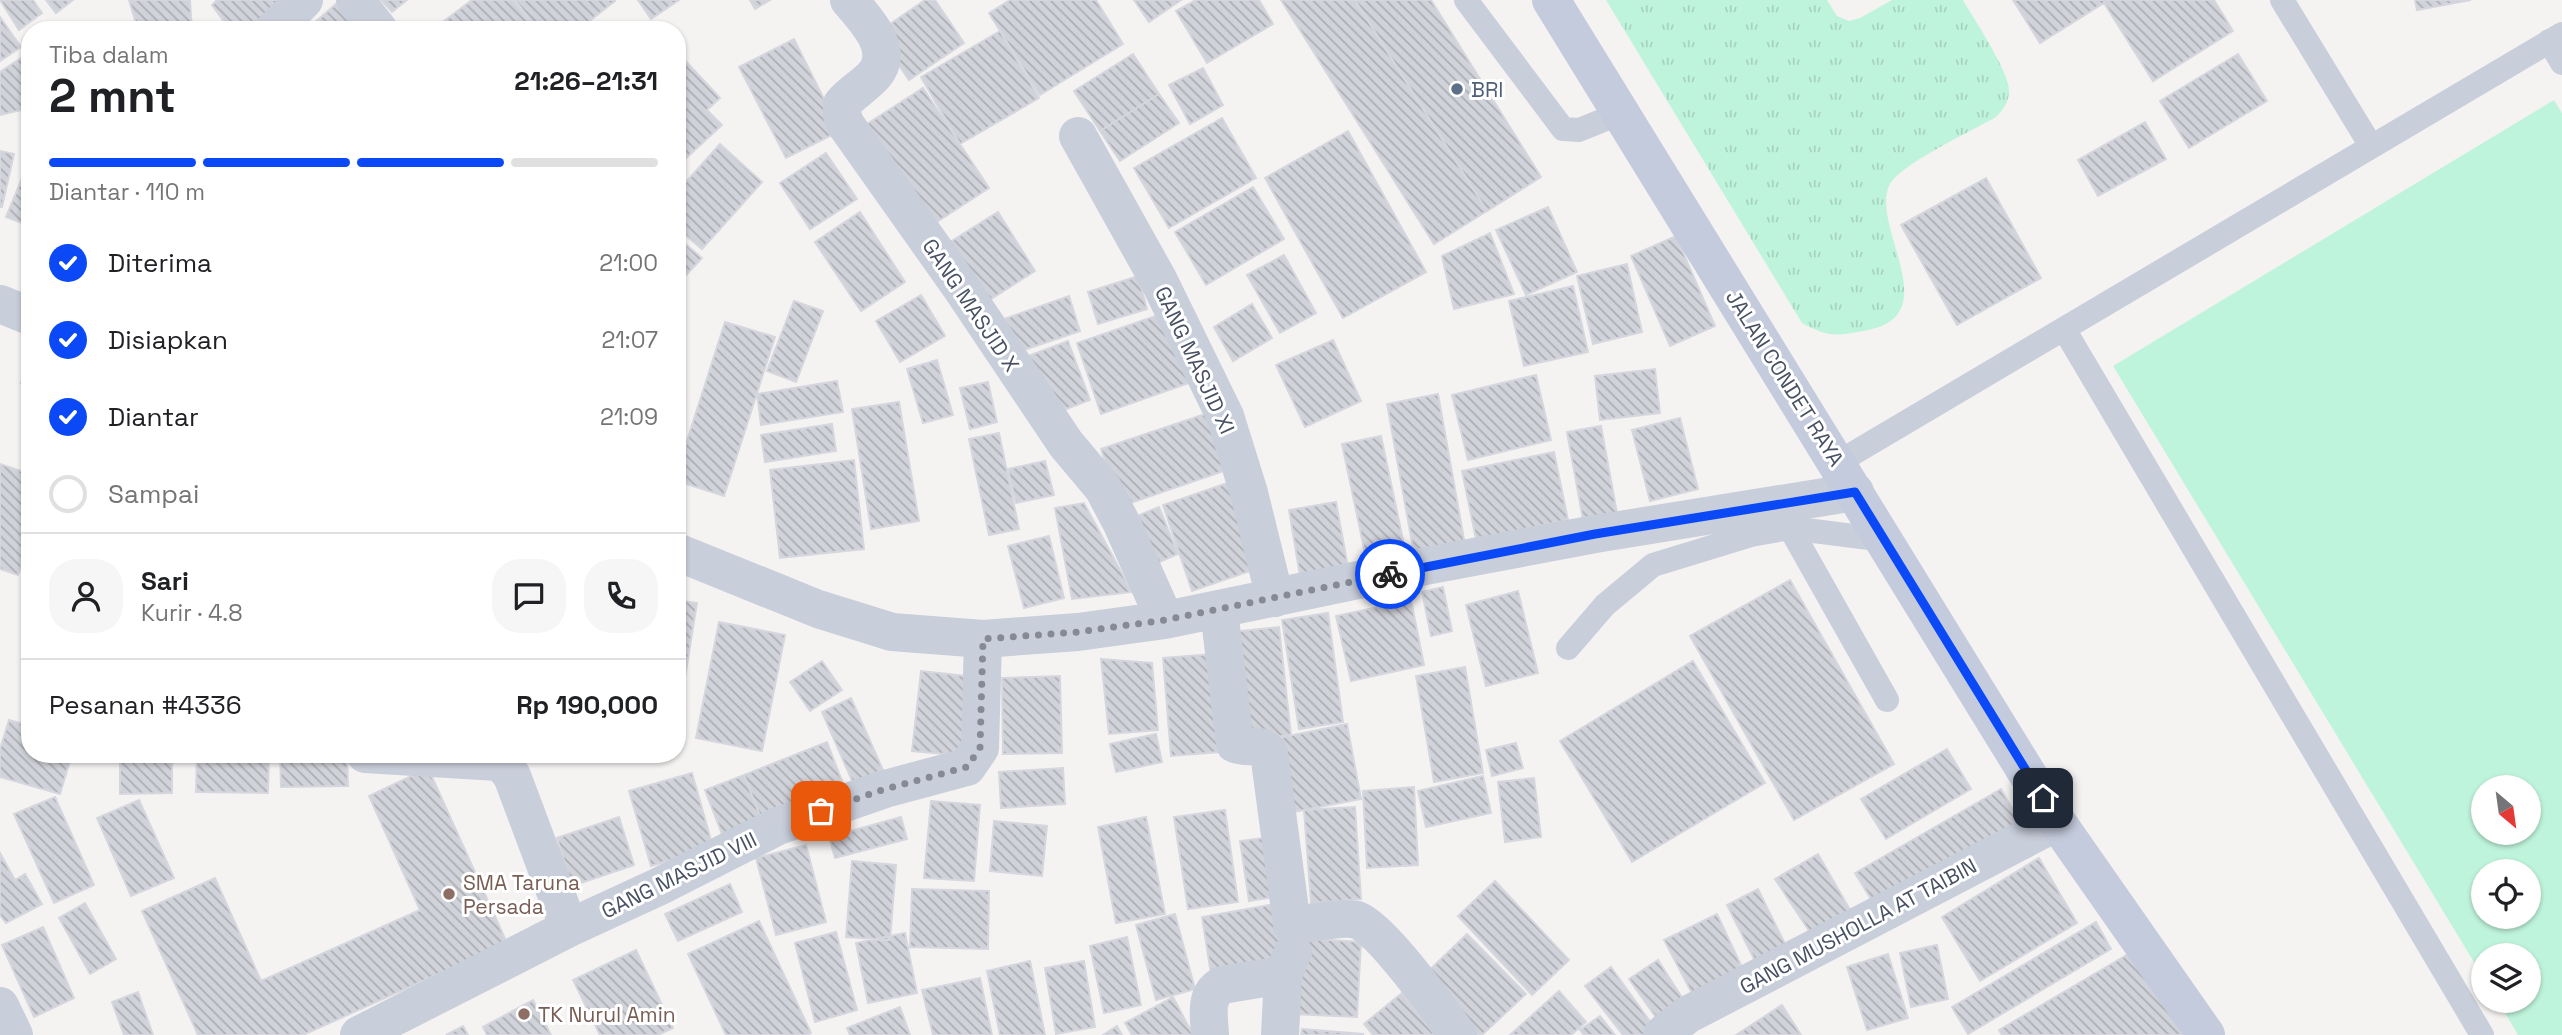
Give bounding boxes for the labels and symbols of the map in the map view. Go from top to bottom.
place label: BRI [1471,76,1503,103]
marker: BRI [1449,81,1465,97]
street label: GANG MASJID X [917,233,1025,377]
street label: GANG MASJID XI [1149,282,1241,438]
street label: JALAN CONDET RAYA [1720,285,1850,471]
courier [1355,539,1425,609]
pin [2013,768,2073,828]
north arrow [2471,775,2541,845]
pin [791,781,851,841]
street label: GANG MASJID VIII [597,826,761,924]
street label: GANG MUSHOLLA AT TAIBIN [1735,852,1981,1000]
place label: SMA Taruna Persada [463,869,580,920]
marker: SMA Taruna Persada [441,886,457,902]
place label: TK Nurul Amin [538,1001,676,1028]
marker: TK Nurul Amin [516,1006,532,1022]

